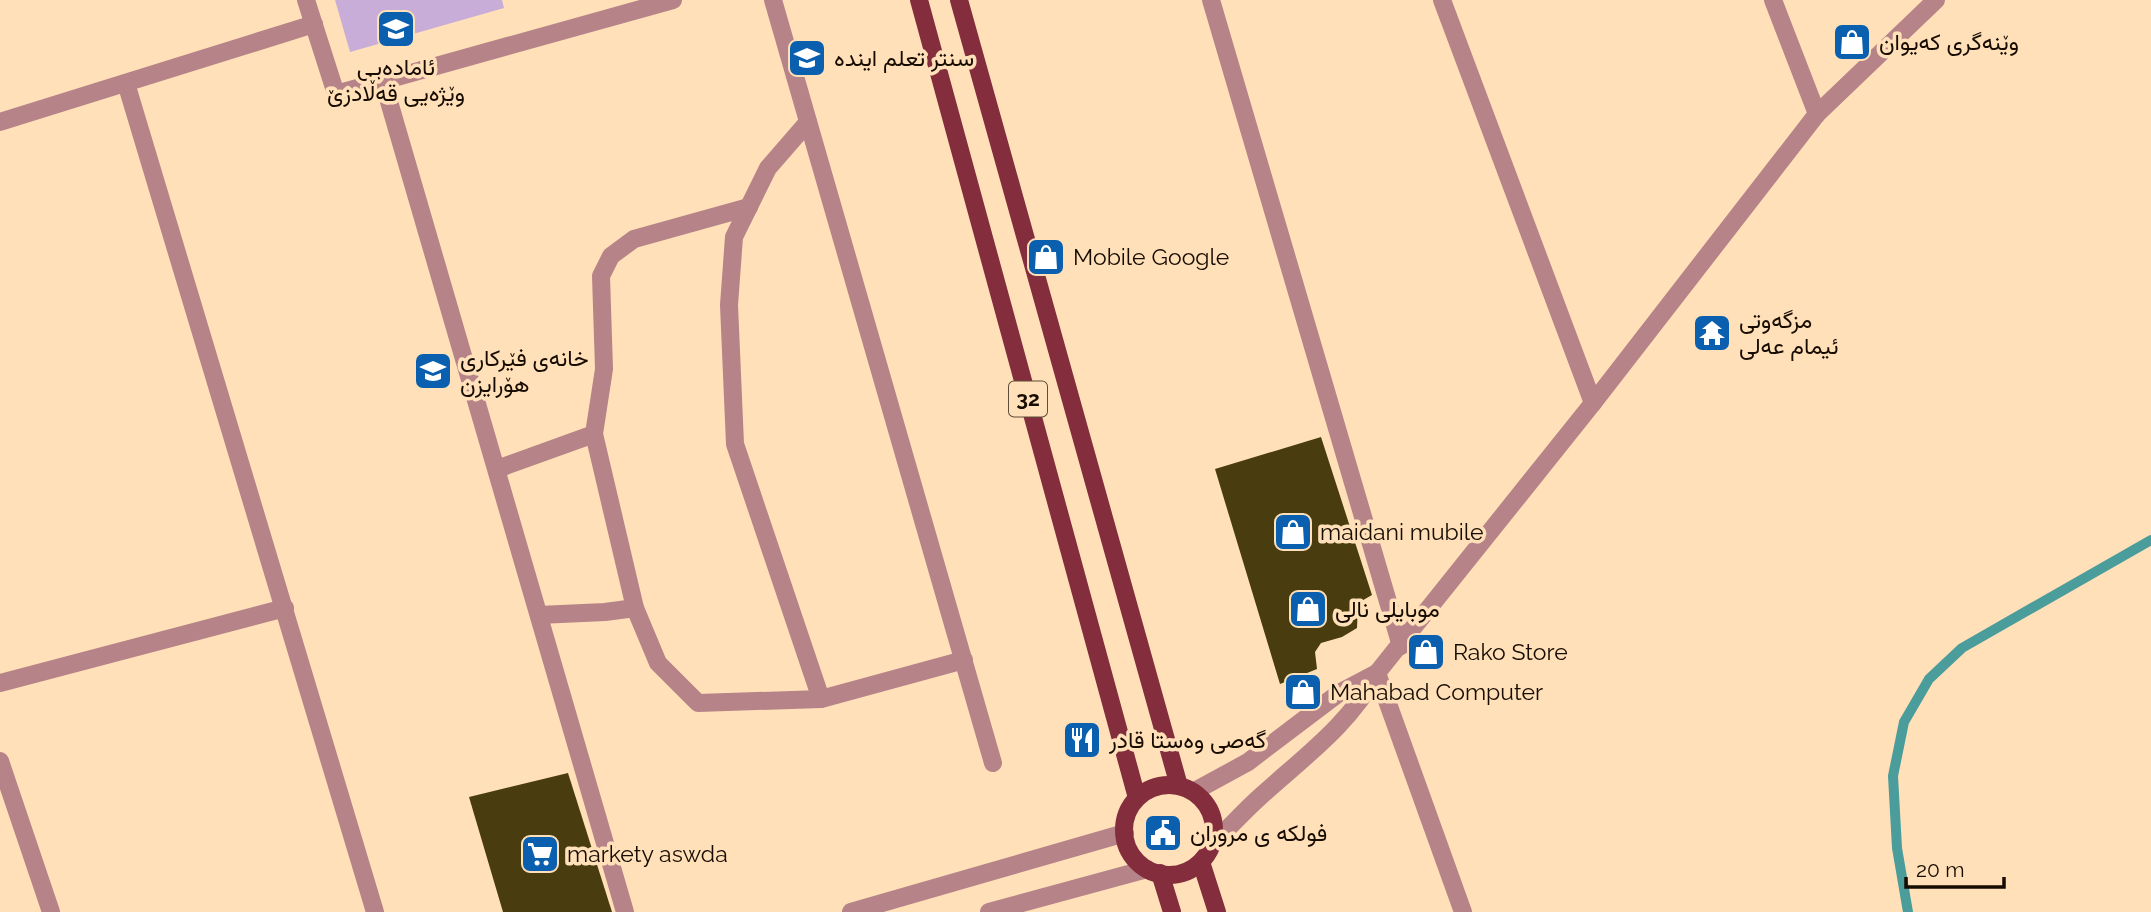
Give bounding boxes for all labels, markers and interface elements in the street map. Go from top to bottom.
school or university icon: ئامادەیی وێژەیی قەڵادزێ [375,8,417,50]
shop icon: وێنەگری کەیوان [1831,21,1873,63]
place label: وێنەگری کەیوان [1879,28,2019,57]
school or university icon: سنتر تعلم اينده [786,37,828,79]
place label: سنتر تعلم اينده [834,44,974,73]
place label: ئامادەیی وێژەیی قەڵادزێ [327,53,465,108]
shop icon: Mobile Google [1025,236,1067,278]
place label: Mobile Google [1073,243,1229,270]
place label: مزگەوتی ئیمام عەلی [1739,306,1839,361]
temple icon: مزگەوتی ئیمام عەلی [1691,312,1733,354]
place label: خانەی فێرکاری هۆرایزن [460,344,589,399]
school or university icon: خانەی فێرکاری هۆرایزن [412,350,454,392]
road number: 32 [1009,382,1047,416]
shop icon: maidani mubile [1272,511,1314,553]
place label: maidani mubile [1320,518,1484,545]
shop icon: موبايلى نالى [1287,588,1329,630]
place label: موبايلى نالى [1335,595,1440,624]
shop icon: Rako Store [1405,631,1447,673]
place label: Rako Store [1453,638,1568,665]
shop icon: Mahabad Computer [1282,671,1324,713]
place label: Mahabad Computer [1330,678,1543,705]
restaurant icon: گەصی وەستا قادر [1061,719,1103,761]
place label: گەصی وەستا قادر [1108,726,1266,755]
public building icon: فولکه ی مروران [1142,812,1184,854]
place label: فولکه ی مروران [1190,819,1327,848]
supermarket icon: markety aswda [519,833,561,875]
place label: markety aswda [567,840,728,867]
scale bar [1906,846,2004,890]
text: 20 m [1916,857,1964,882]

